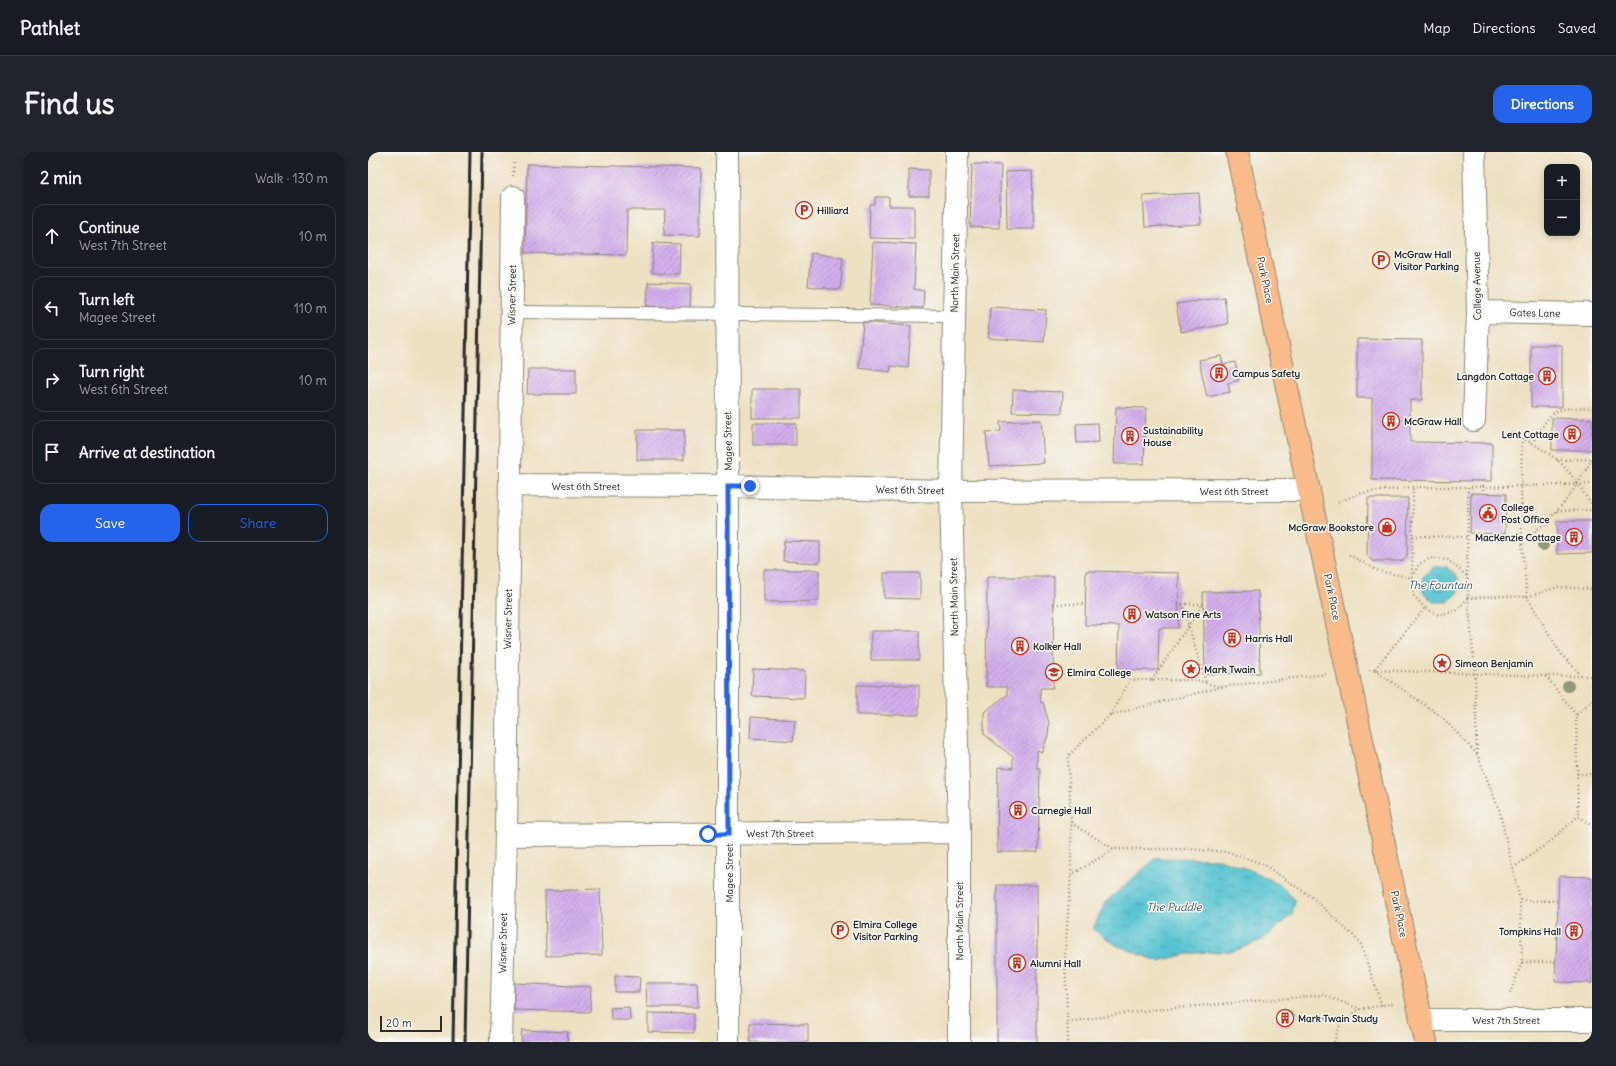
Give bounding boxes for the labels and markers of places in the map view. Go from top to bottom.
parking icon: Hilliard [794,200,814,220]
place label: Hilliard [817,204,849,217]
place label: McGraw Hall Visitor Parking [1394,248,1459,273]
parking icon: McGraw Hall Visitor Parking [1371,250,1391,270]
building icon: Campus Safety [1209,363,1229,383]
building icon: Langdon Cottage [1537,366,1557,386]
place label: Campus Safety [1232,367,1300,380]
place label: Langdon Cottage [1456,370,1535,383]
building icon: McGraw Hall [1381,411,1401,431]
place label: McGraw Hall [1404,415,1462,428]
place label: Sustainability House [1143,424,1203,449]
building icon: Lent Cottage [1562,424,1582,444]
building icon: Sustainability House [1120,426,1140,446]
place label: Lent Cottage [1502,428,1560,441]
place label: College Post Office [1501,501,1550,526]
public building icon: College Post Office [1478,503,1498,523]
shop icon: McGraw Bookstore [1377,517,1397,537]
place label: McGraw Bookstore [1288,521,1375,534]
building icon: MacKenzie Cottage [1564,527,1584,547]
place label: MacKenzie Cottage [1475,531,1562,544]
building icon: Watson Fine Arts [1122,604,1142,624]
place label: Watson Fine Arts [1145,608,1222,621]
building icon: Harris Hall [1222,628,1242,648]
place label: Harris Hall [1245,632,1293,645]
building icon: Kolker Hall [1010,636,1030,656]
place label: Kolker Hall [1033,640,1081,653]
place icon: Simeon Benjamin [1432,653,1452,673]
place label: Simeon Benjamin [1455,657,1533,670]
place icon: Mark Twain [1181,659,1201,679]
school or university icon: Elmira College [1044,662,1064,682]
place label: Mark Twain [1204,663,1256,676]
place label: Elmira College [1067,666,1132,679]
building icon: Carnegie Hall [1008,800,1028,820]
place label: Carnegie Hall [1031,804,1091,817]
place label: Elmira College Visitor Parking [853,918,918,943]
parking icon: Elmira College Visitor Parking [830,920,850,940]
building icon: Tompkins Hall [1564,921,1584,941]
place label: Tompkins Hall [1499,925,1561,938]
building icon: Alumni Hall [1007,953,1027,973]
place label: Alumni Hall [1030,957,1081,970]
building icon: Mark Twain Study [1275,1008,1295,1028]
place label: Mark Twain Study [1298,1012,1378,1025]

